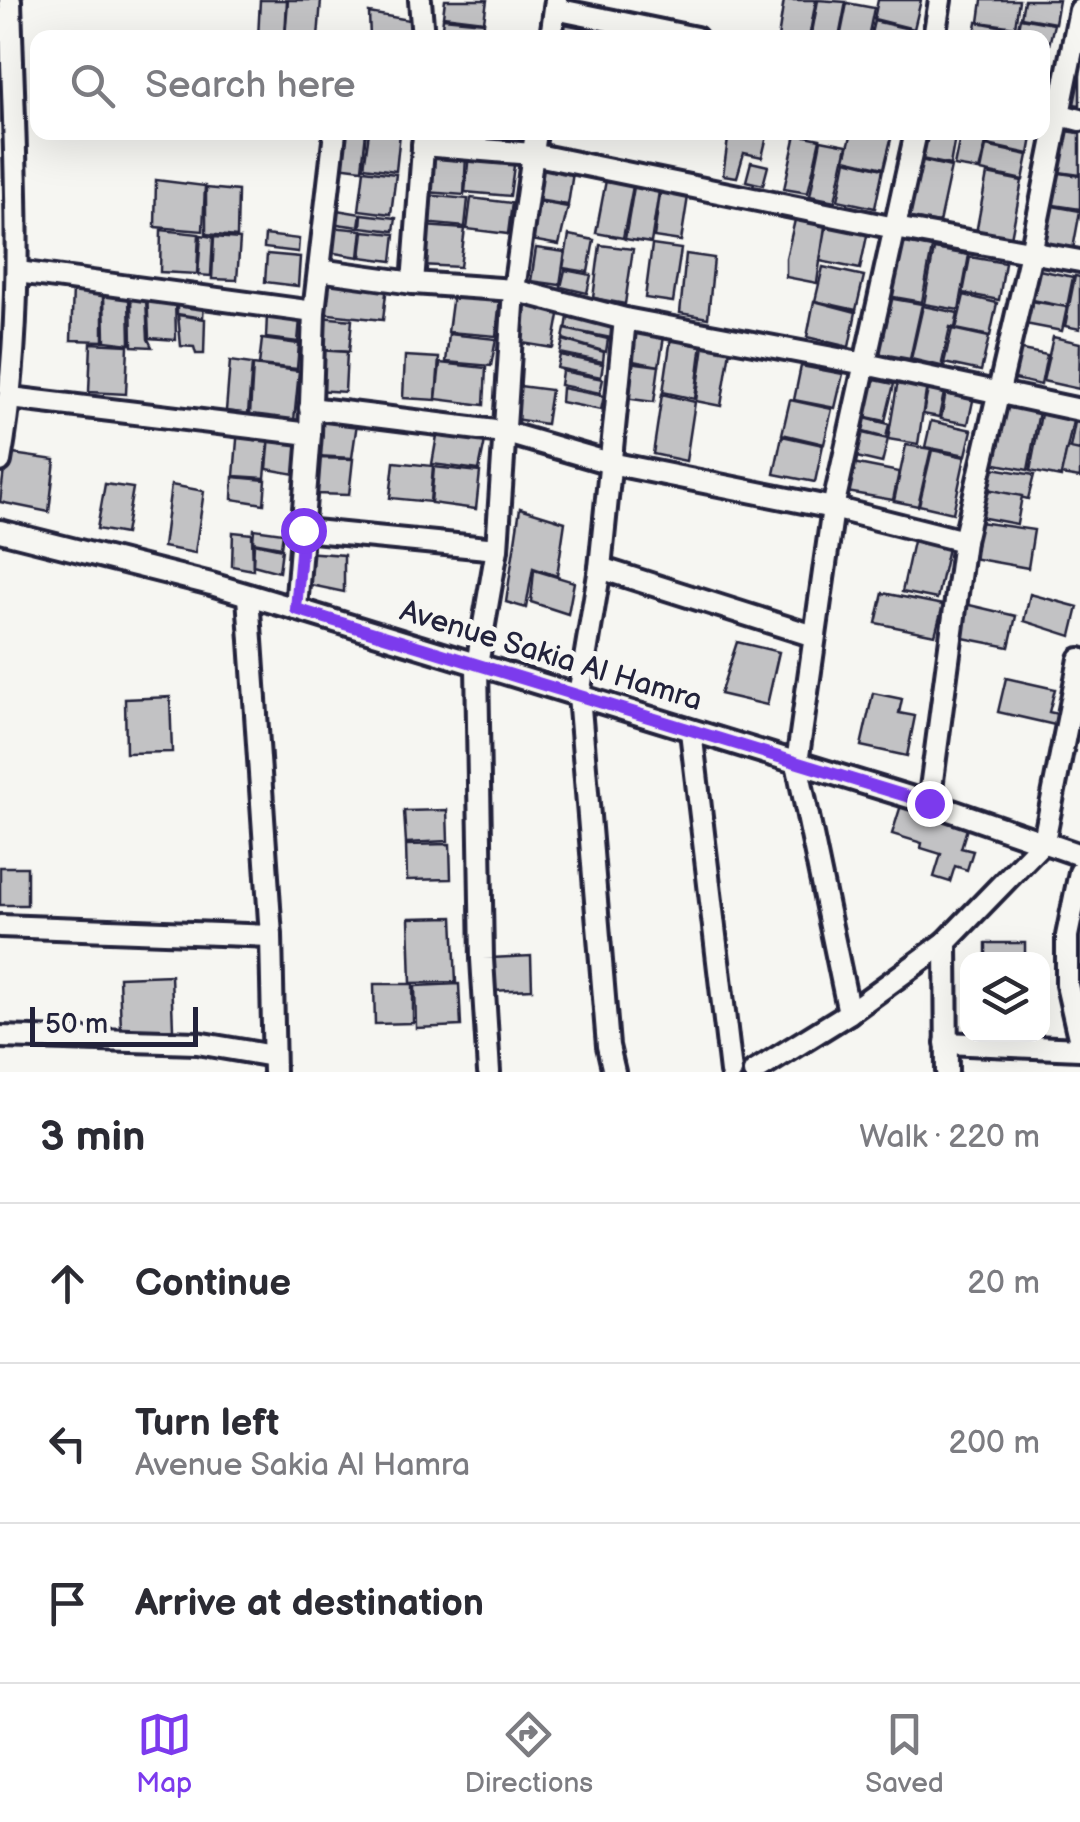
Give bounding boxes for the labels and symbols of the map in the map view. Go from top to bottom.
route start [281,508,327,554]
street label: Avenue Sakia Al Hamra [396,593,706,719]
route end [907,781,953,827]
scale bar [30,1002,198,1046]

